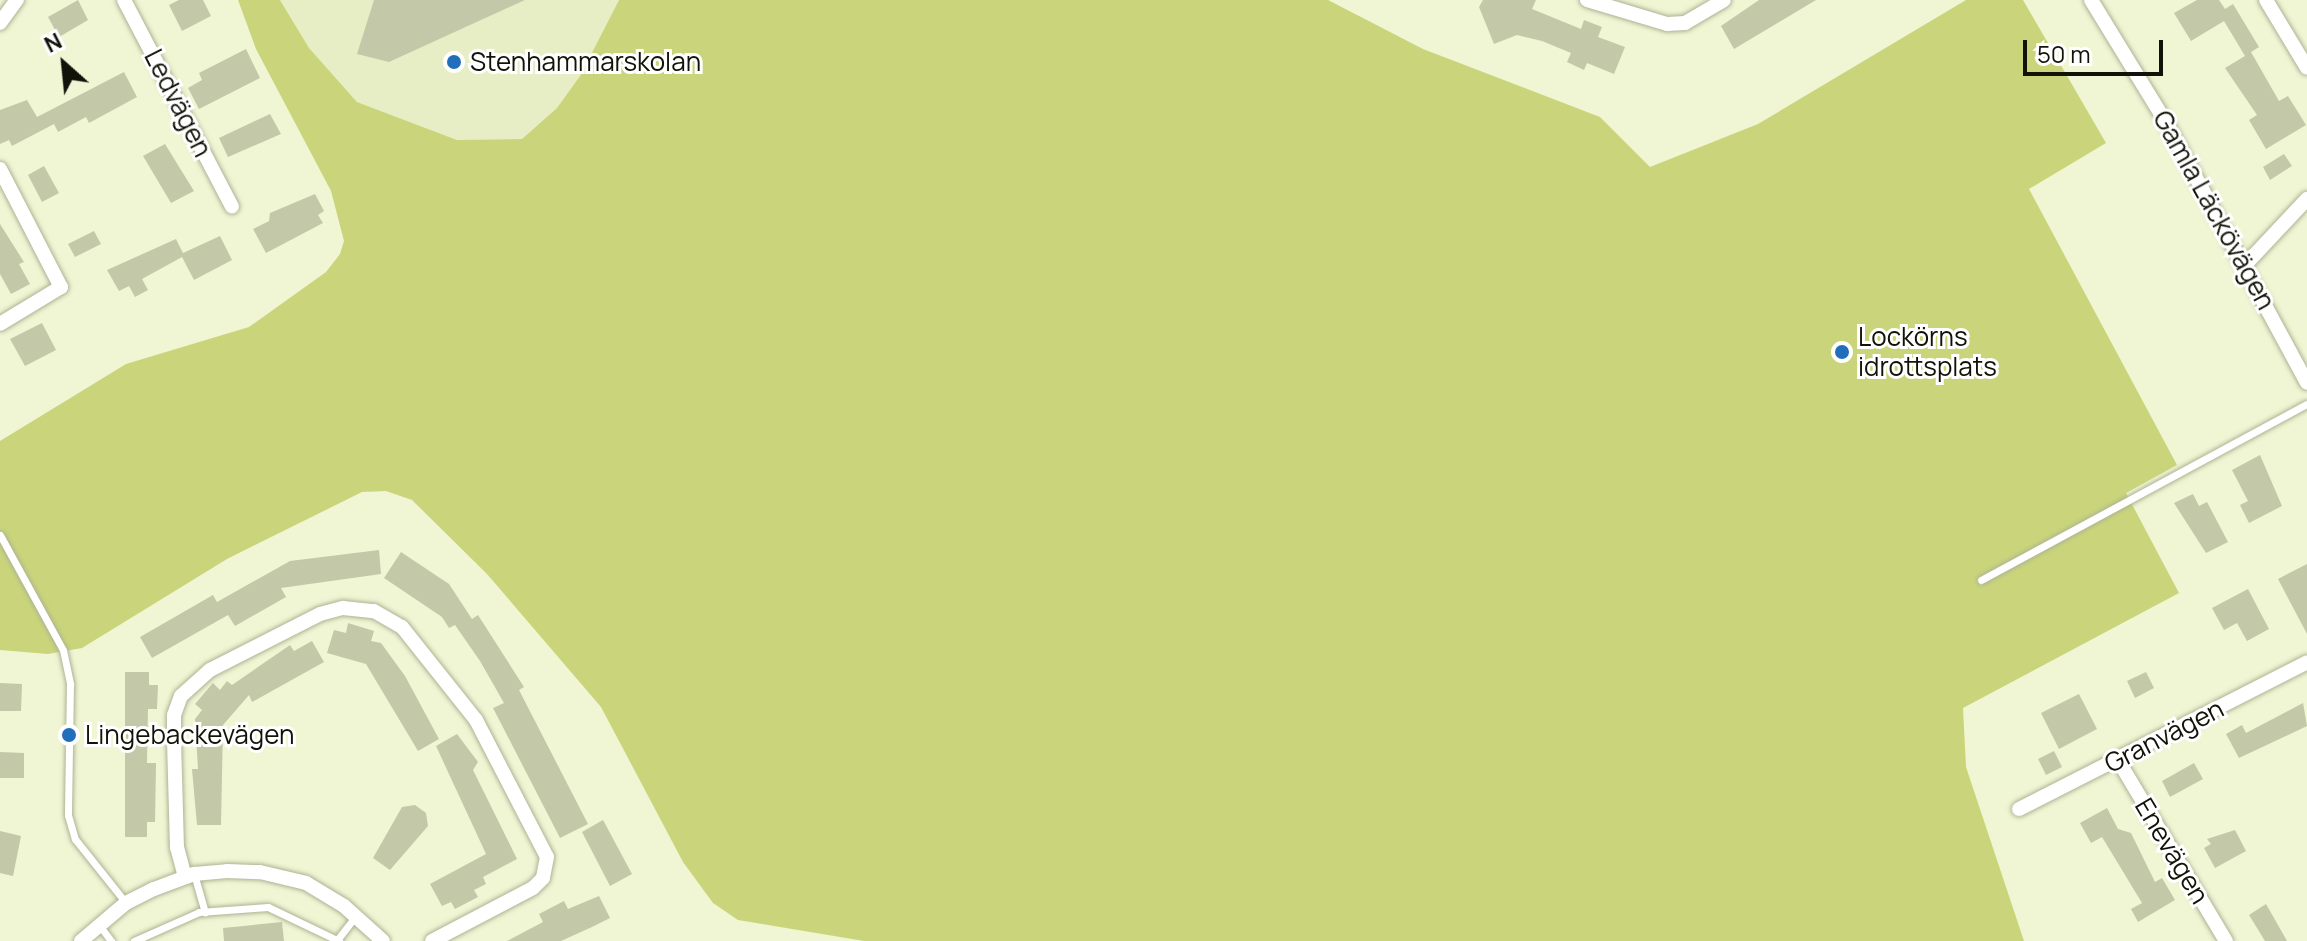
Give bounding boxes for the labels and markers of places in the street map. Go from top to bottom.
place label: Stenhammarskolan [470,46,701,78]
marker: Stenhammarskolan [445,53,463,71]
place label: Lockörns idrottsplats [1858,321,1997,382]
marker: Lockörns idrottsplats [1833,343,1851,361]
place label: Lingebackevägen [85,719,294,751]
marker: Lingebackevägen [60,726,78,744]

